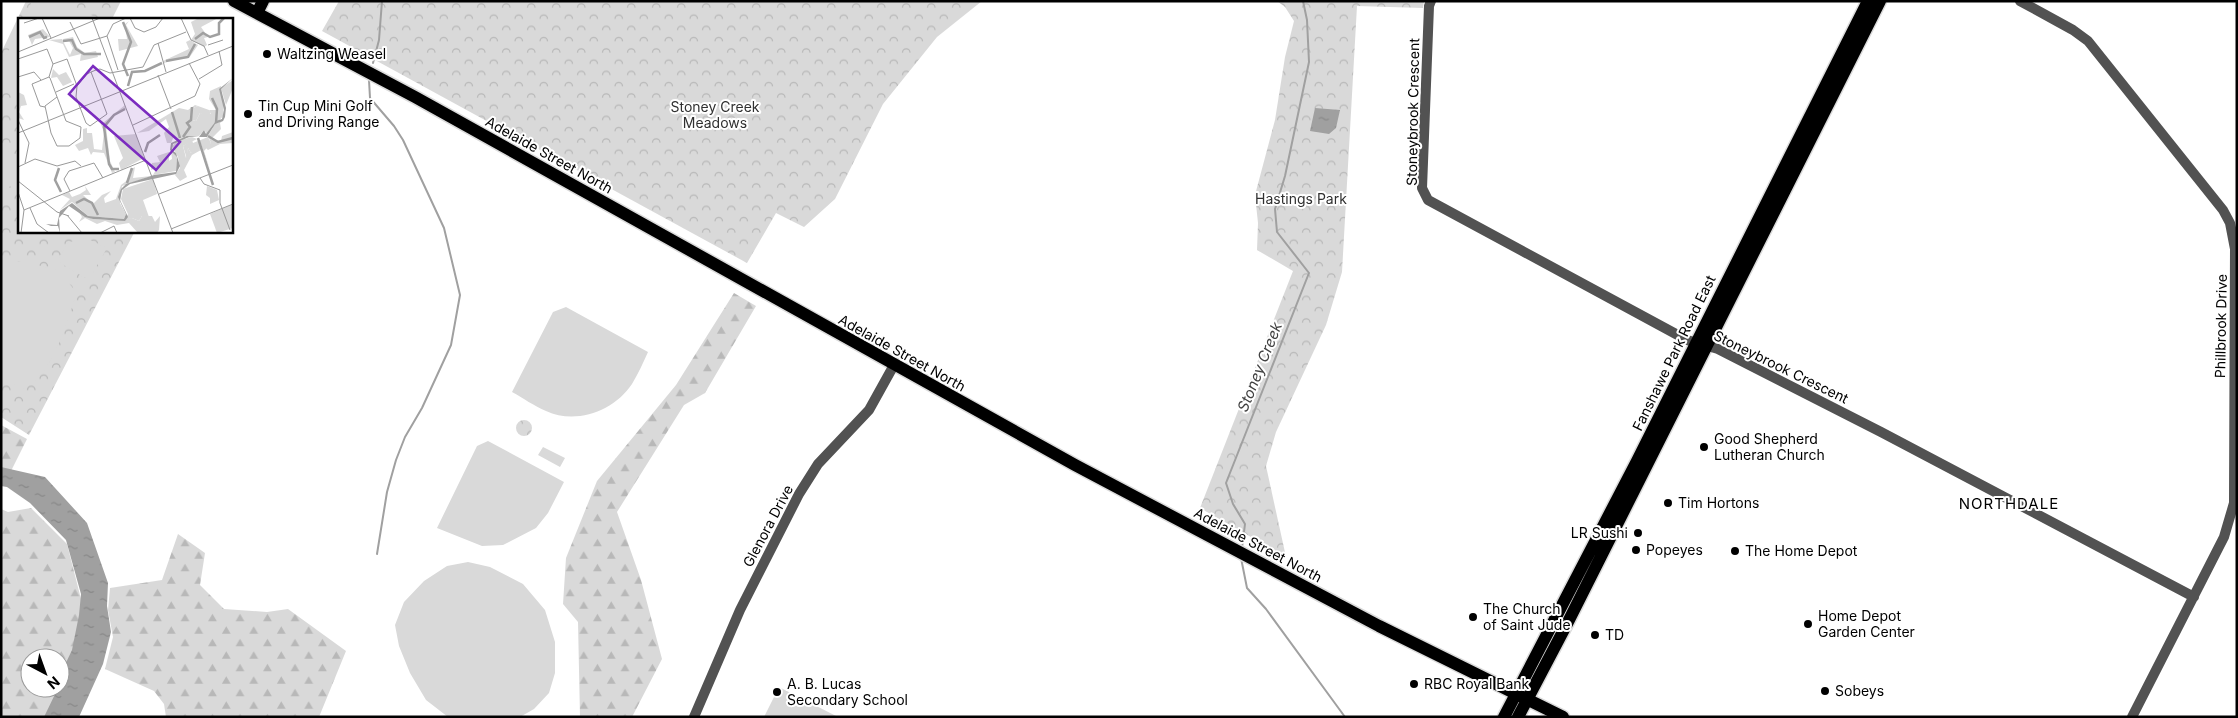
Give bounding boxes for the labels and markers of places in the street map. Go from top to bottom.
place label: Waltzing Weasel [277,45,386,62]
marker: Waltzing Weasel [261,48,273,60]
place label: Tin Cup Mini Golf and Driving Range [258,97,380,130]
marker: Tin Cup Mini Golf and Driving Range [242,108,254,120]
place label: Good Shepherd Lutheran Church [1714,430,1825,463]
marker: Good Shepherd Lutheran Church [1698,441,1710,453]
place label: Tim Hortons [1678,494,1759,511]
marker: Tim Hortons [1662,497,1674,509]
place label: LR Sushi [1571,524,1628,541]
marker: LR Sushi [1632,527,1644,539]
place label: Popeyes [1646,541,1703,558]
place label: The Home Depot [1745,542,1858,559]
marker: Popeyes [1630,544,1642,556]
marker: The Home Depot [1729,545,1741,557]
place label: The Church of Saint Jude [1483,600,1571,633]
place label: Home Depot Garden Center [1818,607,1915,640]
marker: The Church of Saint Jude [1467,611,1479,623]
marker: Home Depot Garden Center [1802,618,1814,630]
place label: TD [1605,626,1624,643]
marker: TD [1589,629,1601,641]
place label: A. B. Lucas Secondary School [787,675,908,708]
place label: RBC Royal Bank [1424,675,1530,692]
marker: RBC Royal Bank [1408,678,1420,690]
place label: Sobeys [1835,682,1884,699]
marker: Sobeys [1819,685,1831,697]
marker: A. B. Lucas Secondary School [771,686,783,698]

